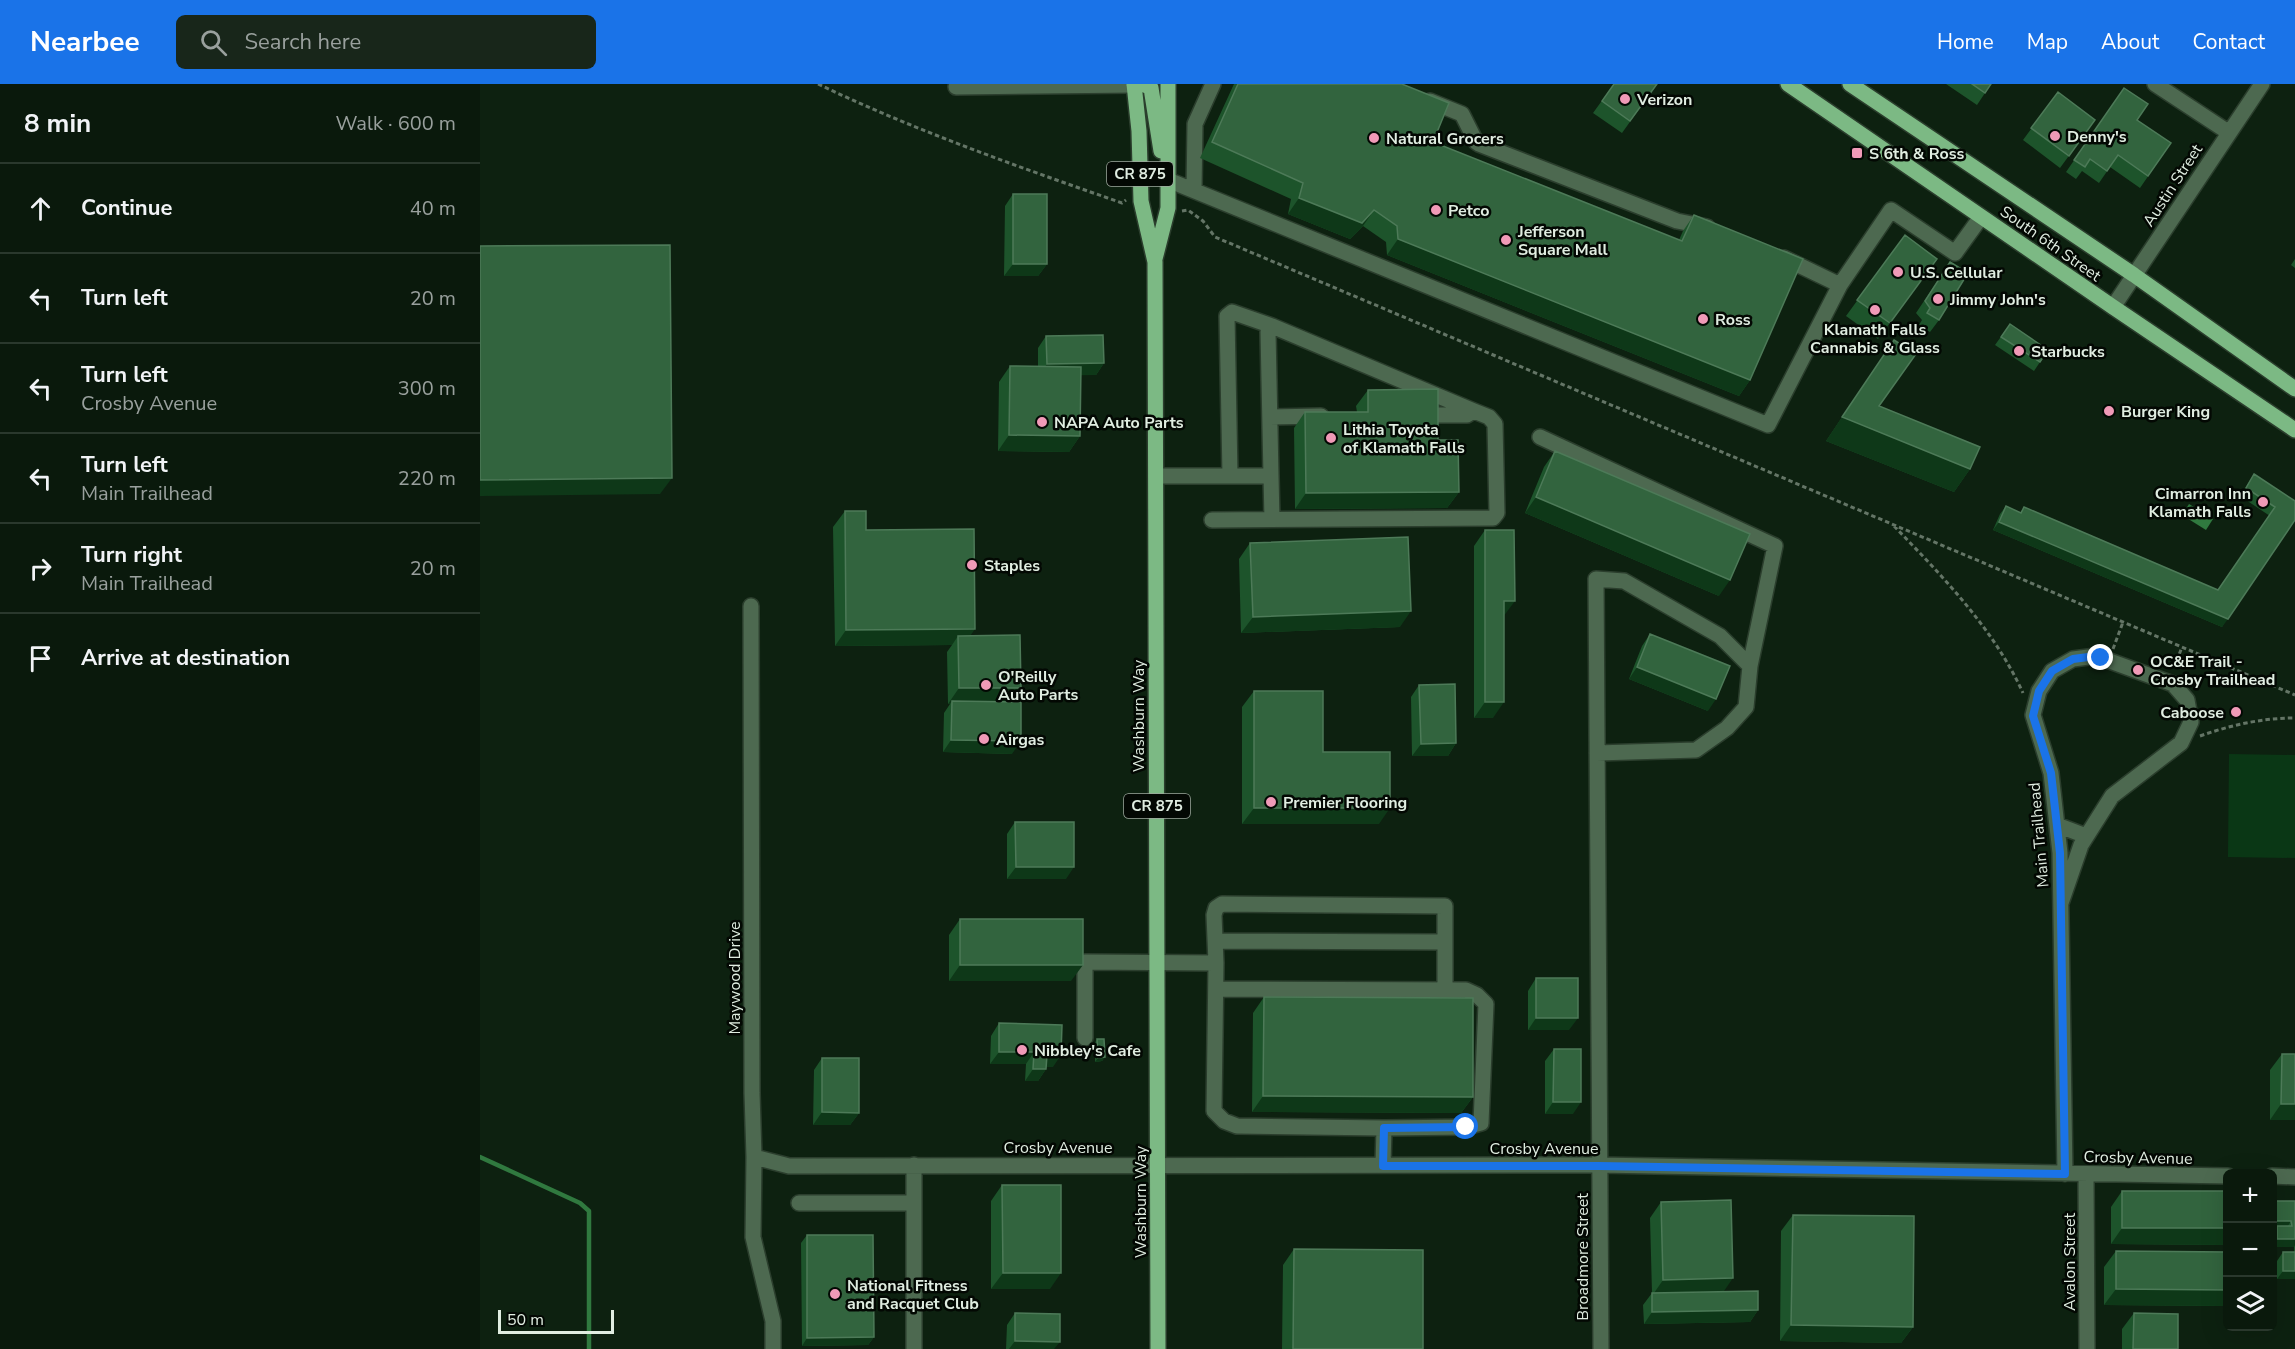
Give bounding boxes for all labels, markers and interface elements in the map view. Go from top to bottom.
search box [176,15,596,69]
text: Nearbee [30,23,140,61]
icon: search [197,26,230,59]
text: Search here [245,27,361,57]
text: Home [1937,28,1994,56]
text: Map [2027,28,2068,56]
text: About [2101,28,2159,56]
text: Contact [2192,28,2265,56]
place label: Verizon [1636,89,1692,111]
marker: Verizon [1618,92,1632,106]
text: 8 min [24,106,91,141]
text: Walk · 600 m [336,110,456,137]
place label: Denny's [2067,126,2127,148]
place label: Natural Grocers [1386,128,1504,150]
marker: Denny's [2048,129,2062,143]
marker: Natural Grocers [1367,131,1381,145]
street label: Austin Street [2138,140,2208,231]
place label: S 6th & Ross [1869,143,1965,165]
marker: S 6th & Ross [1850,146,1864,160]
road number: CR 875 [1107,162,1173,186]
icon: ahead [24,192,57,225]
text: Continue [81,193,172,223]
text: 40 m [410,195,456,222]
place label: Petco [1448,200,1489,222]
street label: South 6th Street [1996,201,2106,287]
marker: Petco [1429,203,1443,217]
place label: Jefferson Square Mall [1517,221,1608,261]
marker: Jefferson Square Mall [1499,233,1513,247]
place label: U.S. Cellular [1910,262,2003,284]
marker: U.S. Cellular [1891,265,1905,279]
icon: left [24,282,57,315]
text: Turn left [81,283,168,313]
text: 20 m [410,285,456,312]
place label: Jimmy John's [1949,289,2046,311]
marker: Jimmy John's [1931,292,1945,306]
marker: Klamath Falls Cannabis & Glass [1868,303,1882,317]
place label: Ross [1715,309,1751,331]
marker: Ross [1696,312,1710,326]
place label: Klamath Falls Cannabis & Glass [1810,319,1940,359]
place label: Starbucks [2031,341,2105,363]
marker: Starbucks [2012,344,2026,358]
text: Turn left [81,360,168,390]
icon: left [24,372,57,405]
text: 300 m [398,375,456,402]
text: Crosby Avenue [81,390,217,417]
place label: Burger King [2121,401,2210,423]
marker: Burger King [2102,404,2116,418]
place label: NAPA Auto Parts [1054,412,1184,434]
marker: NAPA Auto Parts [1035,415,1049,429]
place label: Lithia Toyota of Klamath Falls [1343,419,1465,459]
marker: Lithia Toyota of Klamath Falls [1324,431,1338,445]
text: Turn left [81,450,168,480]
icon: left [24,462,57,495]
text: 220 m [398,465,456,492]
text: Main Trailhead [81,480,213,507]
place label: Cimarron Inn Klamath Falls [2149,483,2251,523]
marker: Cimarron Inn Klamath Falls [2256,495,2270,509]
text: Turn right [81,540,182,570]
icon: right [24,552,57,585]
text: 20 m [410,555,456,582]
place label: Staples [984,555,1040,577]
marker: Staples [965,558,979,572]
text: Main Trailhead [81,570,213,597]
icon: arrive [24,642,57,675]
text: Arrive at destination [81,643,290,673]
route end [2087,644,2113,670]
place label: OC&E Trail - Crosby Trailhead [2150,651,2275,691]
street label: Washburn Way [1128,659,1150,772]
marker: OC&E Trail - Crosby Trailhead [2131,663,2145,677]
place label: O'Reilly Auto Parts [998,666,1078,706]
marker: O'Reilly Auto Parts [979,678,993,692]
place label: Caboose [2160,702,2224,724]
marker: Caboose [2229,705,2243,719]
place label: Airgas [996,729,1045,751]
marker: Airgas [977,732,991,746]
street label: Main Trailhead [2023,781,2055,888]
place label: Premier Flooring [1283,792,1407,814]
road number: CR 875 [1124,794,1190,818]
marker: Premier Flooring [1264,795,1278,809]
street label: Maywood Drive [724,921,746,1035]
place label: Nibbley's Cafe [1034,1040,1141,1062]
marker: Nibbley's Cafe [1015,1043,1029,1057]
route start [1452,1113,1478,1139]
street label: Crosby Avenue [1004,1137,1112,1159]
street label: Crosby Avenue [1490,1138,1598,1160]
street label: Washburn Way [1130,1145,1152,1258]
street label: Crosby Avenue [2083,1146,2193,1170]
map controls [2223,1169,2277,1331]
button: + [2223,1169,2277,1223]
street label: Broadmore Street [1572,1193,1594,1321]
street label: Avalon Street [2059,1213,2081,1311]
button: − [2223,1223,2277,1277]
place label: National Fitness and Racquet Club [847,1275,979,1315]
button: layers [2223,1277,2277,1331]
marker: National Fitness and Racquet Club [828,1287,842,1301]
scale bar [498,1307,614,1334]
text: 50 m [507,1309,544,1331]

